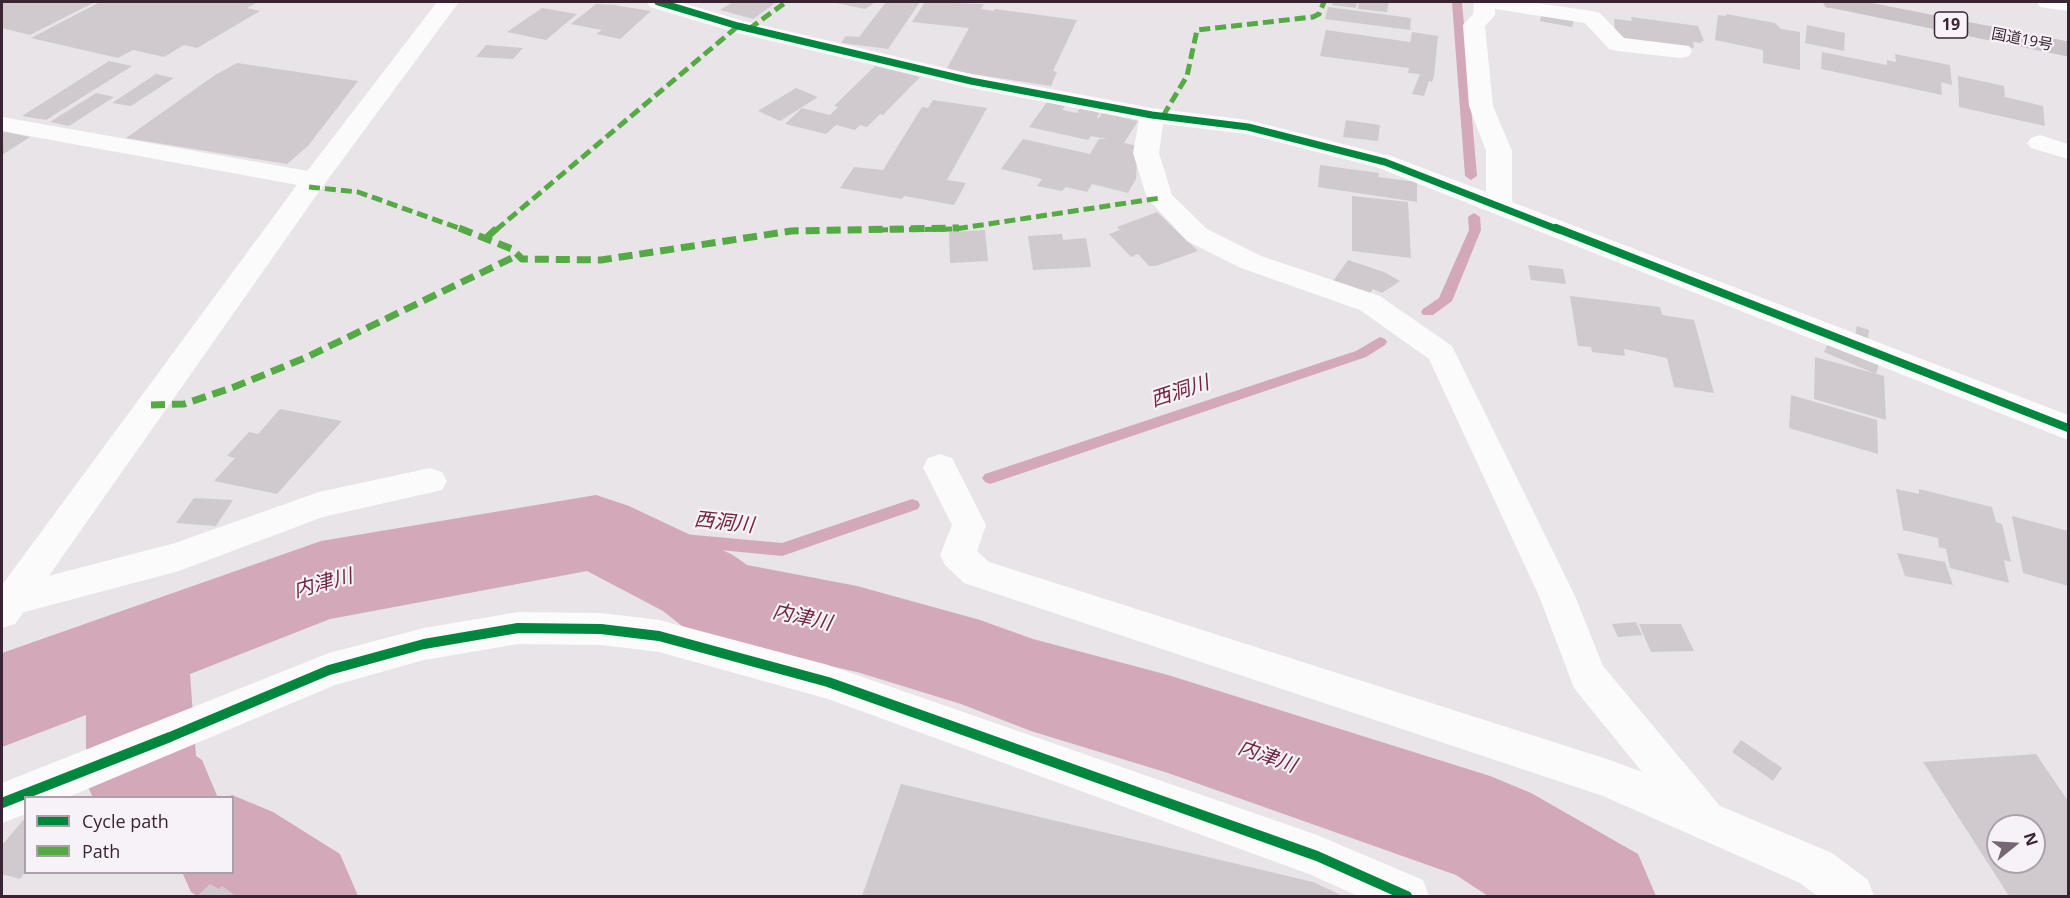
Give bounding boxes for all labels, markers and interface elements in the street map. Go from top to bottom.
road number: 19 [1934,12,1968,38]
street label: 国道19号 [1990,25,2054,55]
water label: 西洞川 [1148,371,1212,413]
water label: 西洞川 [693,508,755,538]
water label: 内津川 [291,565,355,603]
water label: 内津川 [770,600,834,636]
water label: 内津川 [1235,736,1299,778]
legend [24,796,234,874]
text: Cycle path [82,809,169,833]
north arrow [1986,814,2046,874]
text: N [2019,829,2044,849]
text: Path [82,839,120,863]

